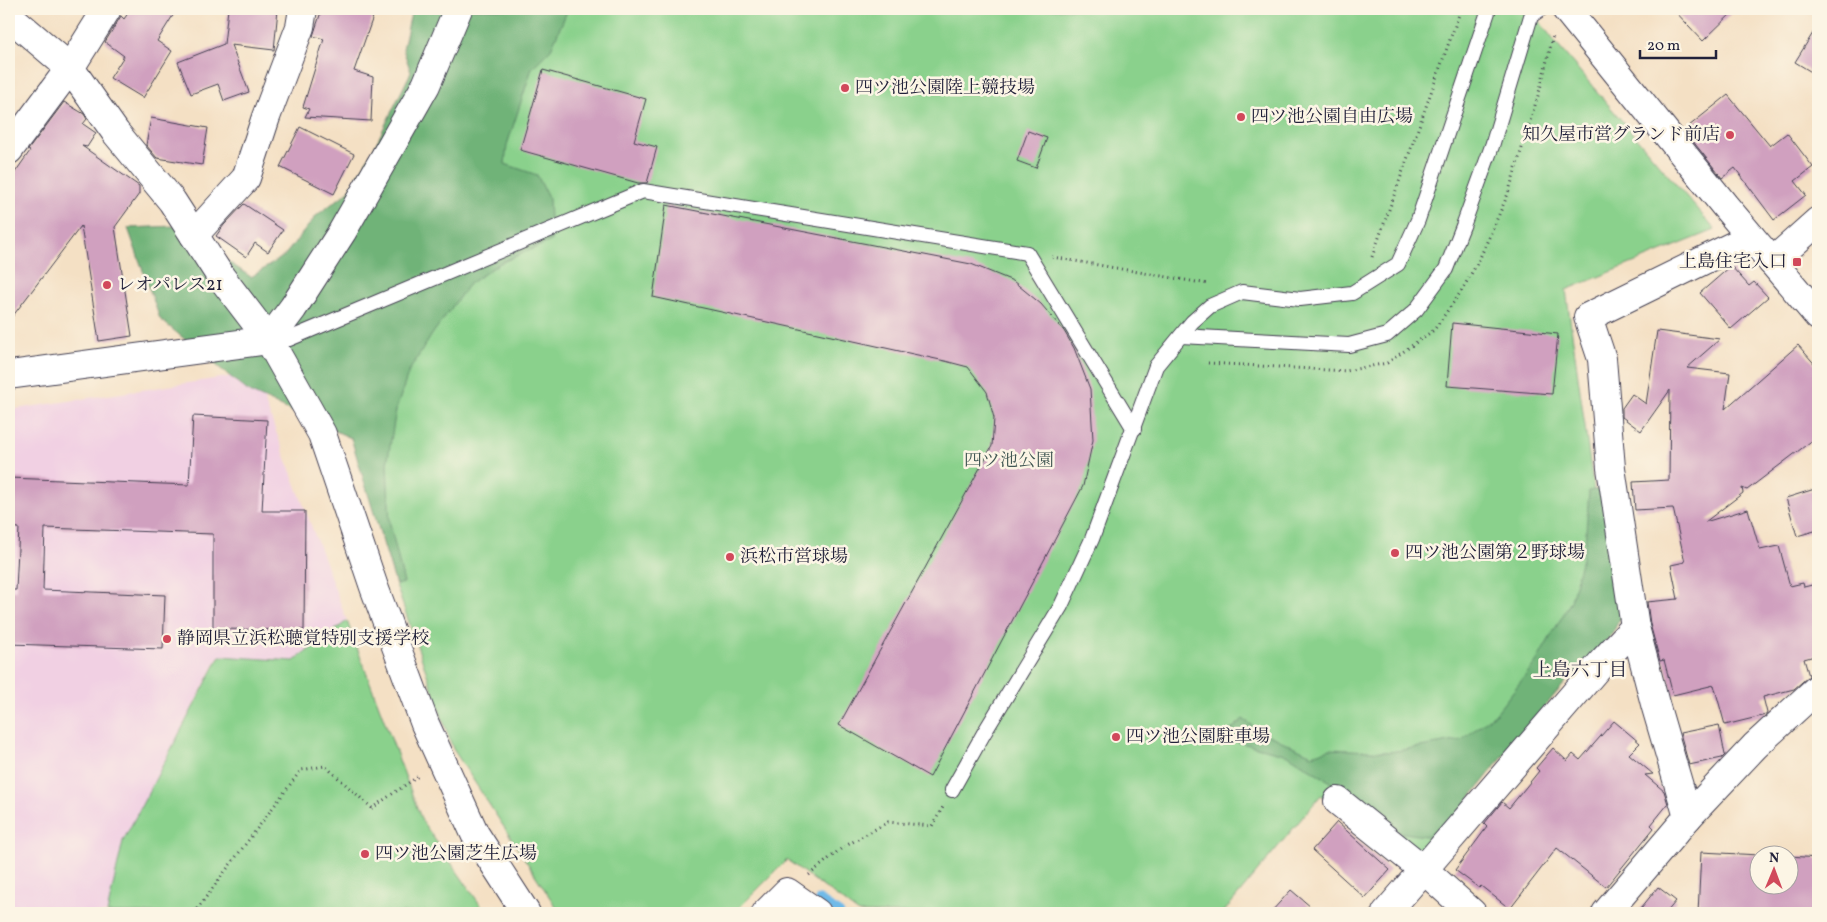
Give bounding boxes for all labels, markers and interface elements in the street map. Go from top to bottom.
scale bar [1640,28,1716,60]
text: 20 m [1647,36,1680,57]
place label: 四ツ池公園陸上競技場 [855,76,1035,101]
marker: 四ツ池公園陸上競技場 [839,82,851,94]
place label: 四ツ池公園自由広場 [1251,105,1413,130]
marker: 四ツ池公園自由広場 [1235,111,1247,123]
place label: 知久屋市営グランド前店 [1522,123,1720,148]
marker: 知久屋市営グランド前店 [1724,129,1736,141]
place label: 上島住宅入口 [1679,250,1787,275]
marker: 上島住宅入口 [1791,256,1803,268]
place label: レオパレス21 [117,273,223,298]
marker: レオパレス21 [101,279,113,291]
park label: 四ツ池公園 [964,449,1054,474]
place label: 四ツ池公園第２野球場 [1405,541,1585,566]
place label: 浜松市営球場 [740,545,848,570]
marker: 四ツ池公園第２野球場 [1389,547,1401,559]
marker: 浜松市営球場 [724,551,736,563]
place label: 静岡県立浜松聴覚特別支援学校 [177,627,429,652]
marker: 静岡県立浜松聴覚特別支援学校 [161,633,173,645]
district label: 上島六丁目 [1532,658,1628,684]
place label: 四ツ池公園駐車場 [1126,725,1270,750]
marker: 四ツ池公園駐車場 [1110,731,1122,743]
place label: 四ツ池公園芝生広場 [375,842,537,867]
north arrow [1750,844,1800,894]
marker: 四ツ池公園芝生広場 [359,848,371,860]
text: N [1769,849,1779,868]

